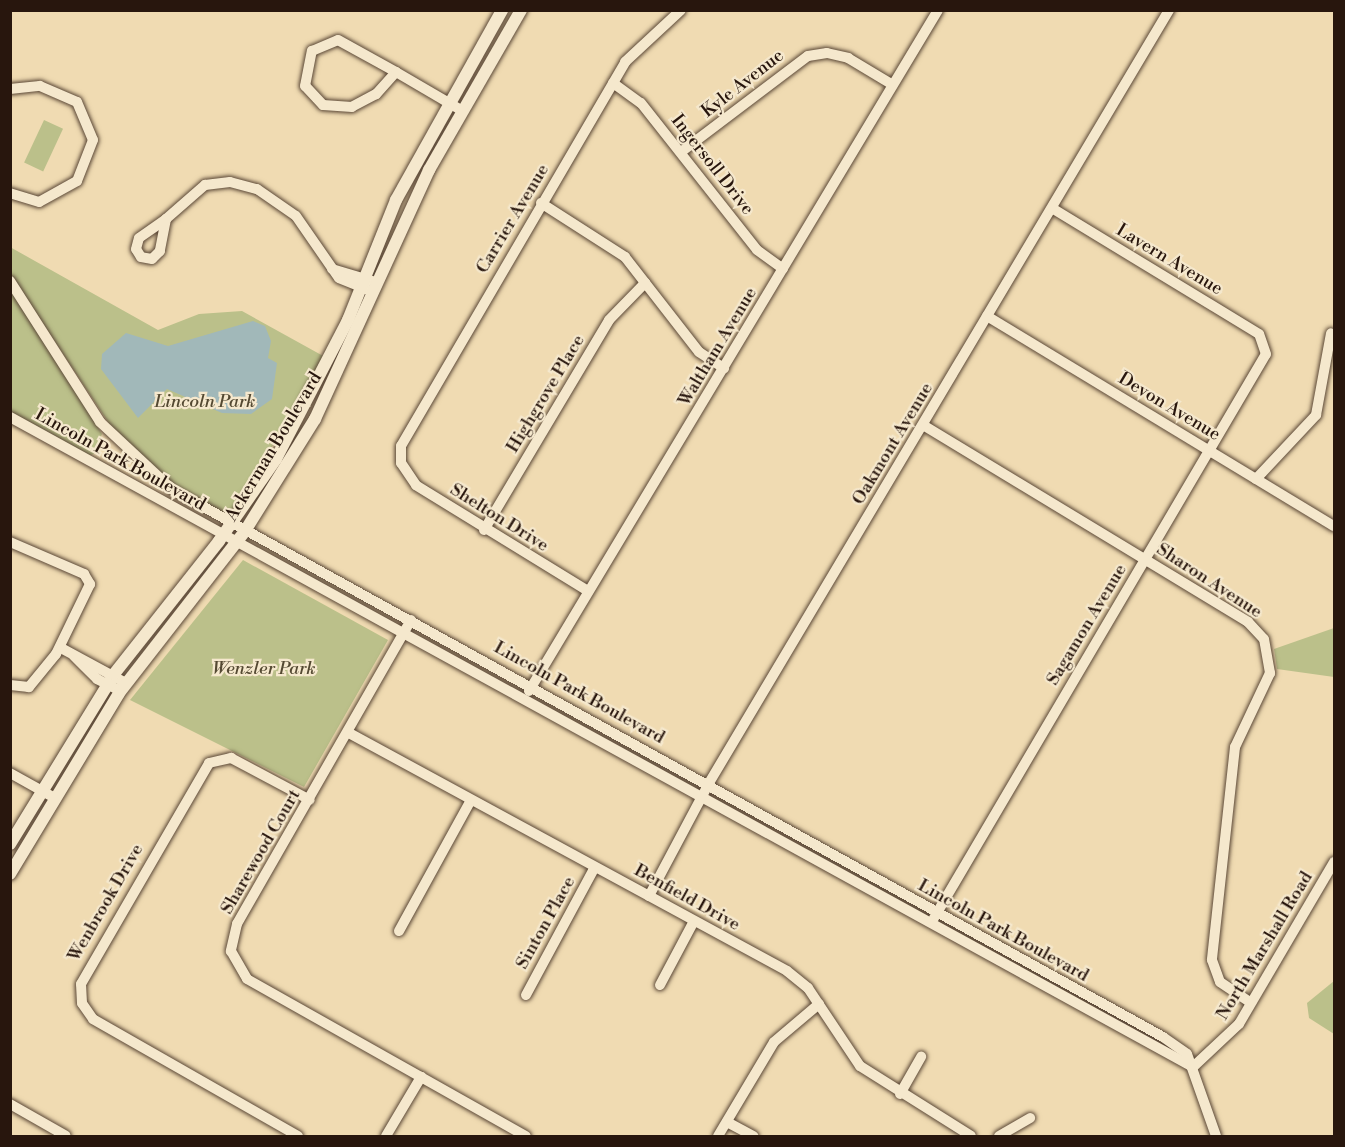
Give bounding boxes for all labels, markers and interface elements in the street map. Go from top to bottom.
street label: Kyle Avenue [698,45,788,123]
street label: Ingersoll Drive [666,110,758,220]
street label: Carrier Avenue [472,160,554,278]
street label: Lavern Avenue [1112,220,1226,300]
street label: Waltham Avenue [674,284,762,410]
street label: Highgrove Place [502,331,590,457]
street label: Devon Avenue [1114,368,1224,446]
street label: Ackerman Boulevard [221,369,327,525]
street label: Oakmont Avenue [848,379,938,509]
park label: Lincoln Park [155,391,255,413]
street label: Lincoln Park Boulevard [31,404,209,516]
street label: Shelton Drive [446,479,552,557]
street label: Sharon Avenue [1152,539,1266,623]
street label: Sagamon Avenue [1042,560,1132,690]
street label: Lincoln Park Boulevard [490,637,668,749]
park label: Wenzler Park [212,658,316,680]
street label: Sharewood Court [216,786,306,918]
street label: Wenbrook Drive [64,840,148,966]
street label: Benfield Drive [630,860,744,936]
street label: North Marshall Road [1212,868,1318,1024]
street label: Sinton Place [512,873,580,973]
street label: Lincoln Park Boulevard [914,875,1092,987]

